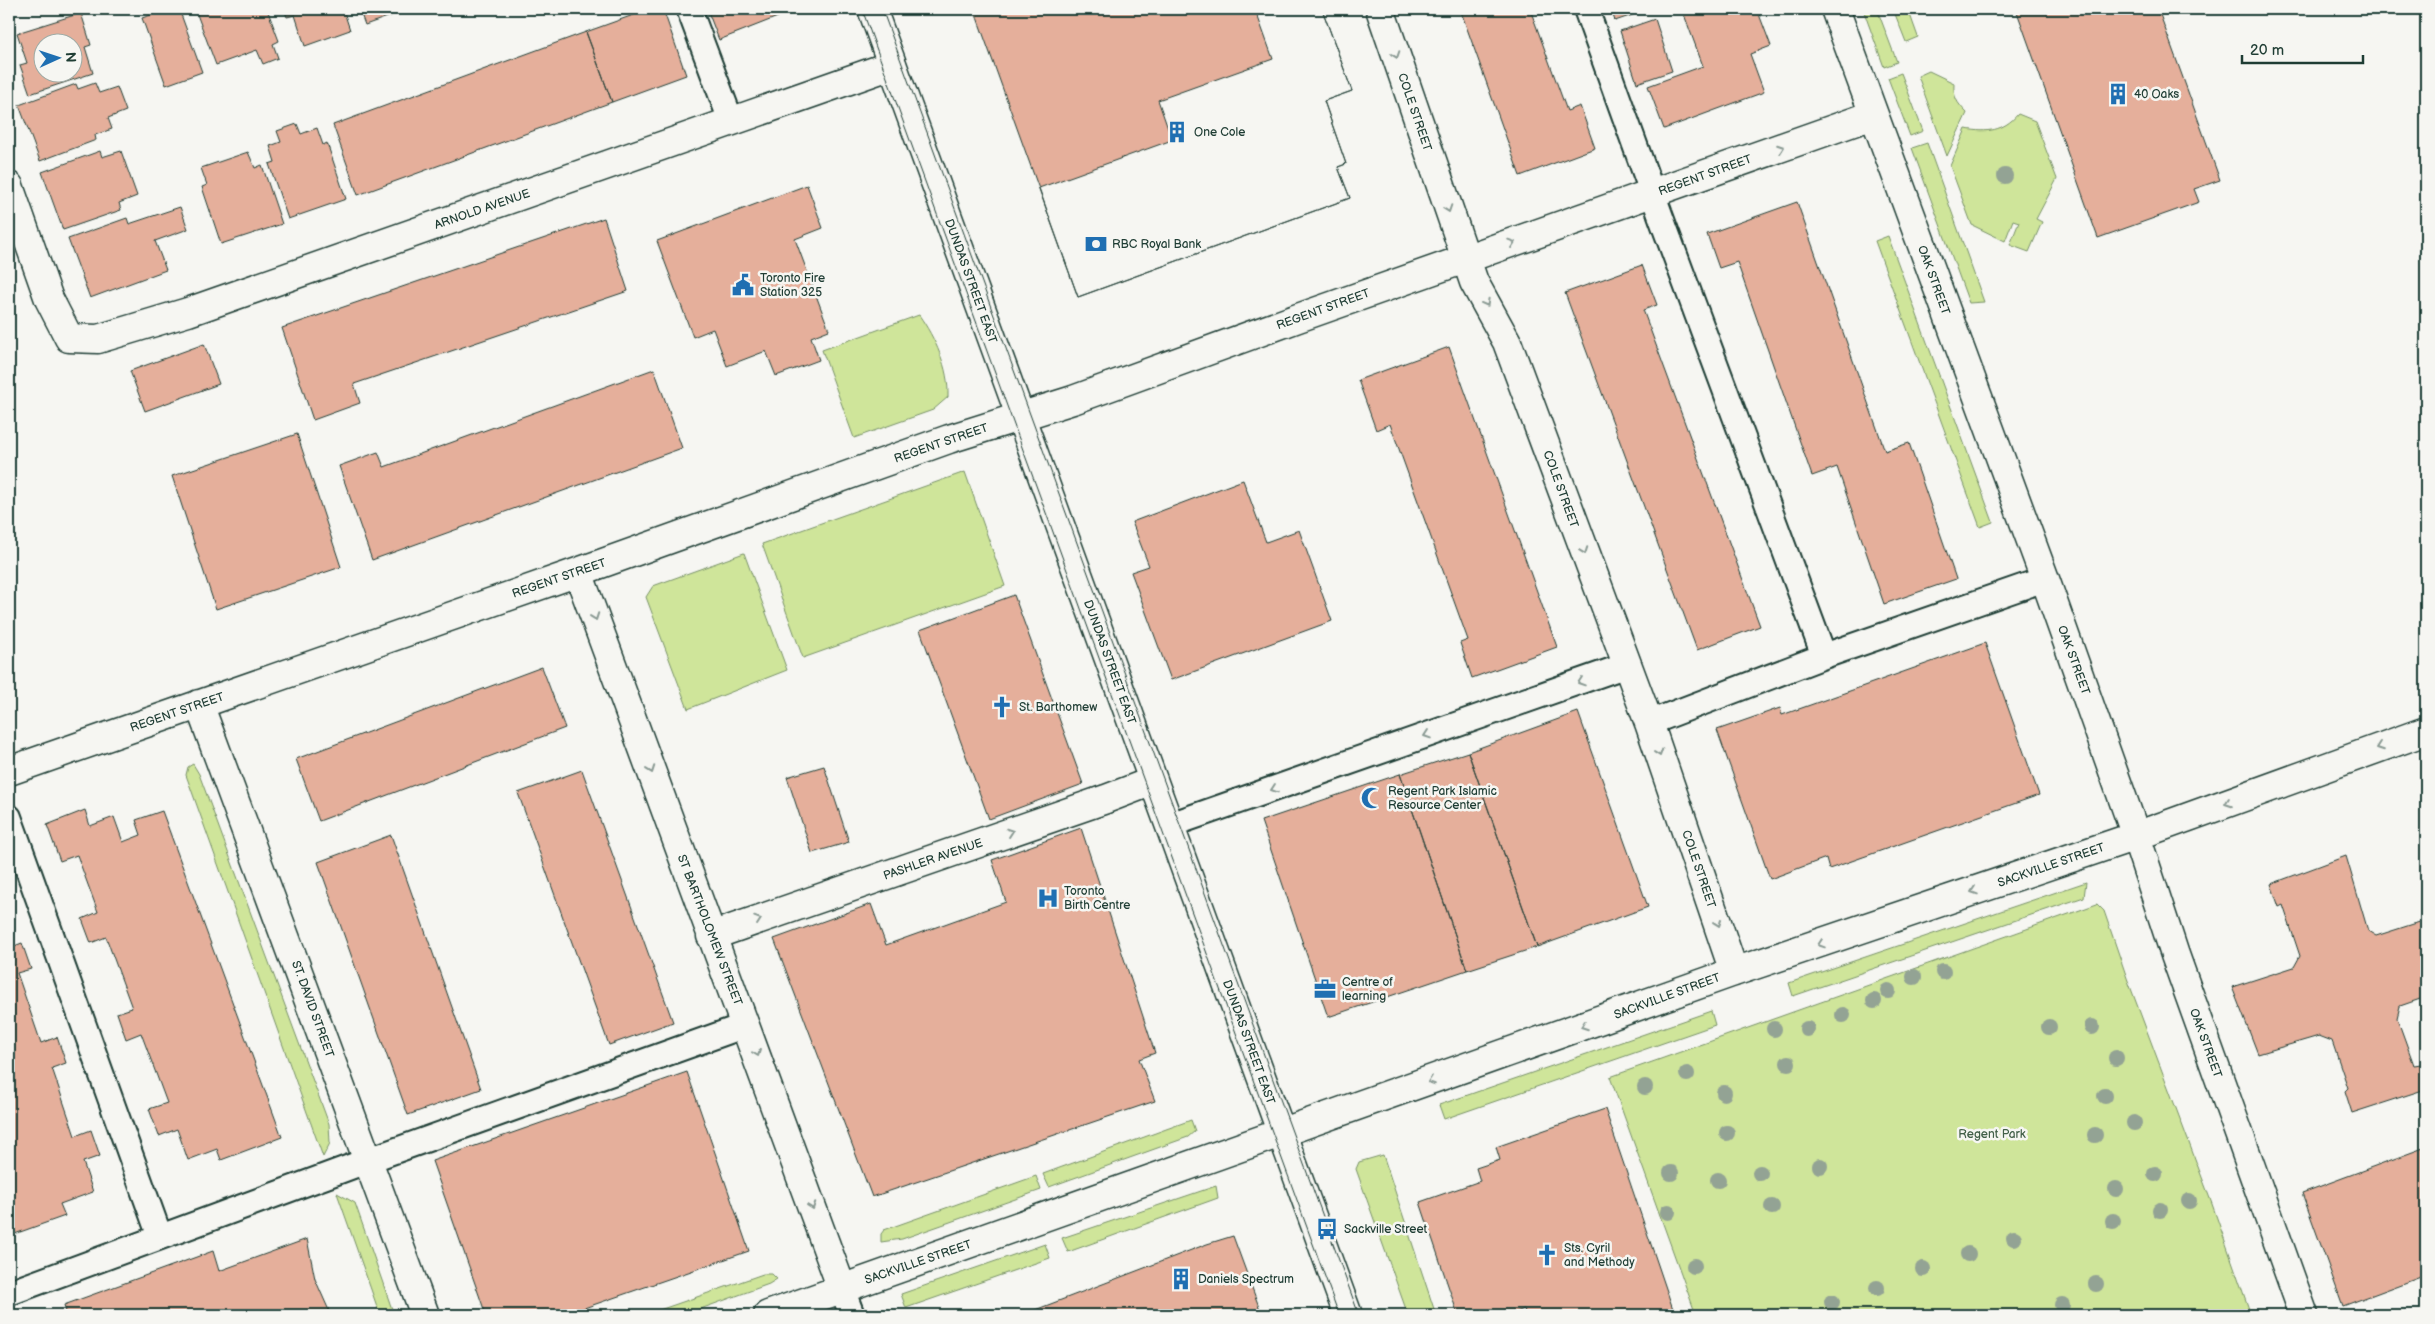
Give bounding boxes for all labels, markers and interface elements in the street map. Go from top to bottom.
north arrow [32,32,82,82]
scale bar [2242,32,2364,64]
text: 20 m [2250,41,2284,60]
one-way arrow [1390,50,1400,59]
text: N [62,52,79,63]
street label: COLE STREET [1394,71,1435,154]
building icon: 40 Oaks [2105,81,2131,107]
place label: 40 Oaks [2134,87,2179,102]
building icon: One Cole [1164,119,1190,145]
place label: One Cole [1194,125,1245,140]
one-way arrow [1776,144,1784,154]
street label: REGENT STREET [1656,151,1755,199]
street label: ARNOLD AVENUE [432,186,532,233]
one-way arrow [1442,204,1452,213]
street label: DUNDAS STREET EAST [941,217,1000,346]
bank icon: RBC Royal Bank [1083,231,1109,257]
place label: RBC Royal Bank [1112,237,1201,252]
one-way arrow [1507,239,1516,249]
street label: OAK STREET [1914,243,1953,318]
place label: Toronto Fire Station 325 [760,271,825,300]
public building icon: Toronto Fire Station 325 [730,272,756,298]
street label: REGENT STREET [1274,285,1373,333]
one-way arrow [1480,298,1490,307]
street label: REGENT STREET [892,420,991,467]
street label: COLE STREET [1540,448,1582,531]
one-way arrow [1579,547,1589,555]
street label: REGENT STREET [510,555,609,602]
street label: DUNDAS STREET EAST [1080,598,1139,727]
one-way arrow [589,613,599,621]
street label: OAK STREET [2054,623,2093,698]
one-way arrow [1577,676,1585,686]
street label: REGENT STREET [128,689,227,736]
church icon: St. Barthomew [989,694,1015,720]
place label: St. Barthomew [1019,700,1097,715]
one-way arrow [1423,729,1432,739]
one-way arrow [2377,741,2385,751]
one-way arrow [1654,748,1664,757]
one-way arrow [645,765,655,774]
one-way arrow [1270,783,1279,793]
place label: Regent Park Islamic Resource Center [1388,784,1497,813]
mosque icon: Regent Park Islamic Resource Center [1359,785,1385,811]
one-way arrow [2224,797,2232,807]
one-way arrow [1006,828,1014,838]
street label: COLE STREET [1678,828,1719,911]
street label: PASHLER AVENUE [882,835,985,884]
street label: SACKVILLE STREET [1996,840,2107,891]
street label: ST BARTHOLOMEW STREET [674,853,746,1008]
place label: Toronto Birth Centre [1064,884,1130,913]
hospital icon: Toronto Birth Centre [1035,885,1061,911]
one-way arrow [1970,885,1979,895]
one-way arrow [753,916,761,926]
one-way arrow [1712,918,1722,927]
one-way arrow [1817,938,1825,948]
street label: ST. DAVID STREET [288,959,337,1060]
street label: SACKVILLE STREET [1612,970,1723,1023]
place label: Centre of learning [1342,975,1393,1004]
office icon: Centre of learning [1312,976,1338,1002]
street label: DUNDAS STREET EAST [1219,978,1278,1107]
street label: OAK STREET [2186,1006,2225,1081]
one-way arrow [1581,1020,1589,1030]
one-way arrow [751,1049,761,1057]
one-way arrow [1428,1075,1436,1085]
park label: Regent Park [1958,1127,2026,1142]
one-way arrow [806,1201,816,1210]
bus stop icon: Sackville Street [1314,1216,1340,1242]
place label: Sackville Street [1344,1222,1428,1237]
street label: SACKVILLE STREET [863,1237,974,1288]
place label: Sts. Cyril and Methody [1564,1241,1635,1270]
church icon: Sts. Cyril and Methody [1534,1242,1560,1268]
building icon: Daniels Spectrum [1168,1266,1194,1292]
place label: Daniels Spectrum [1198,1272,1294,1287]

